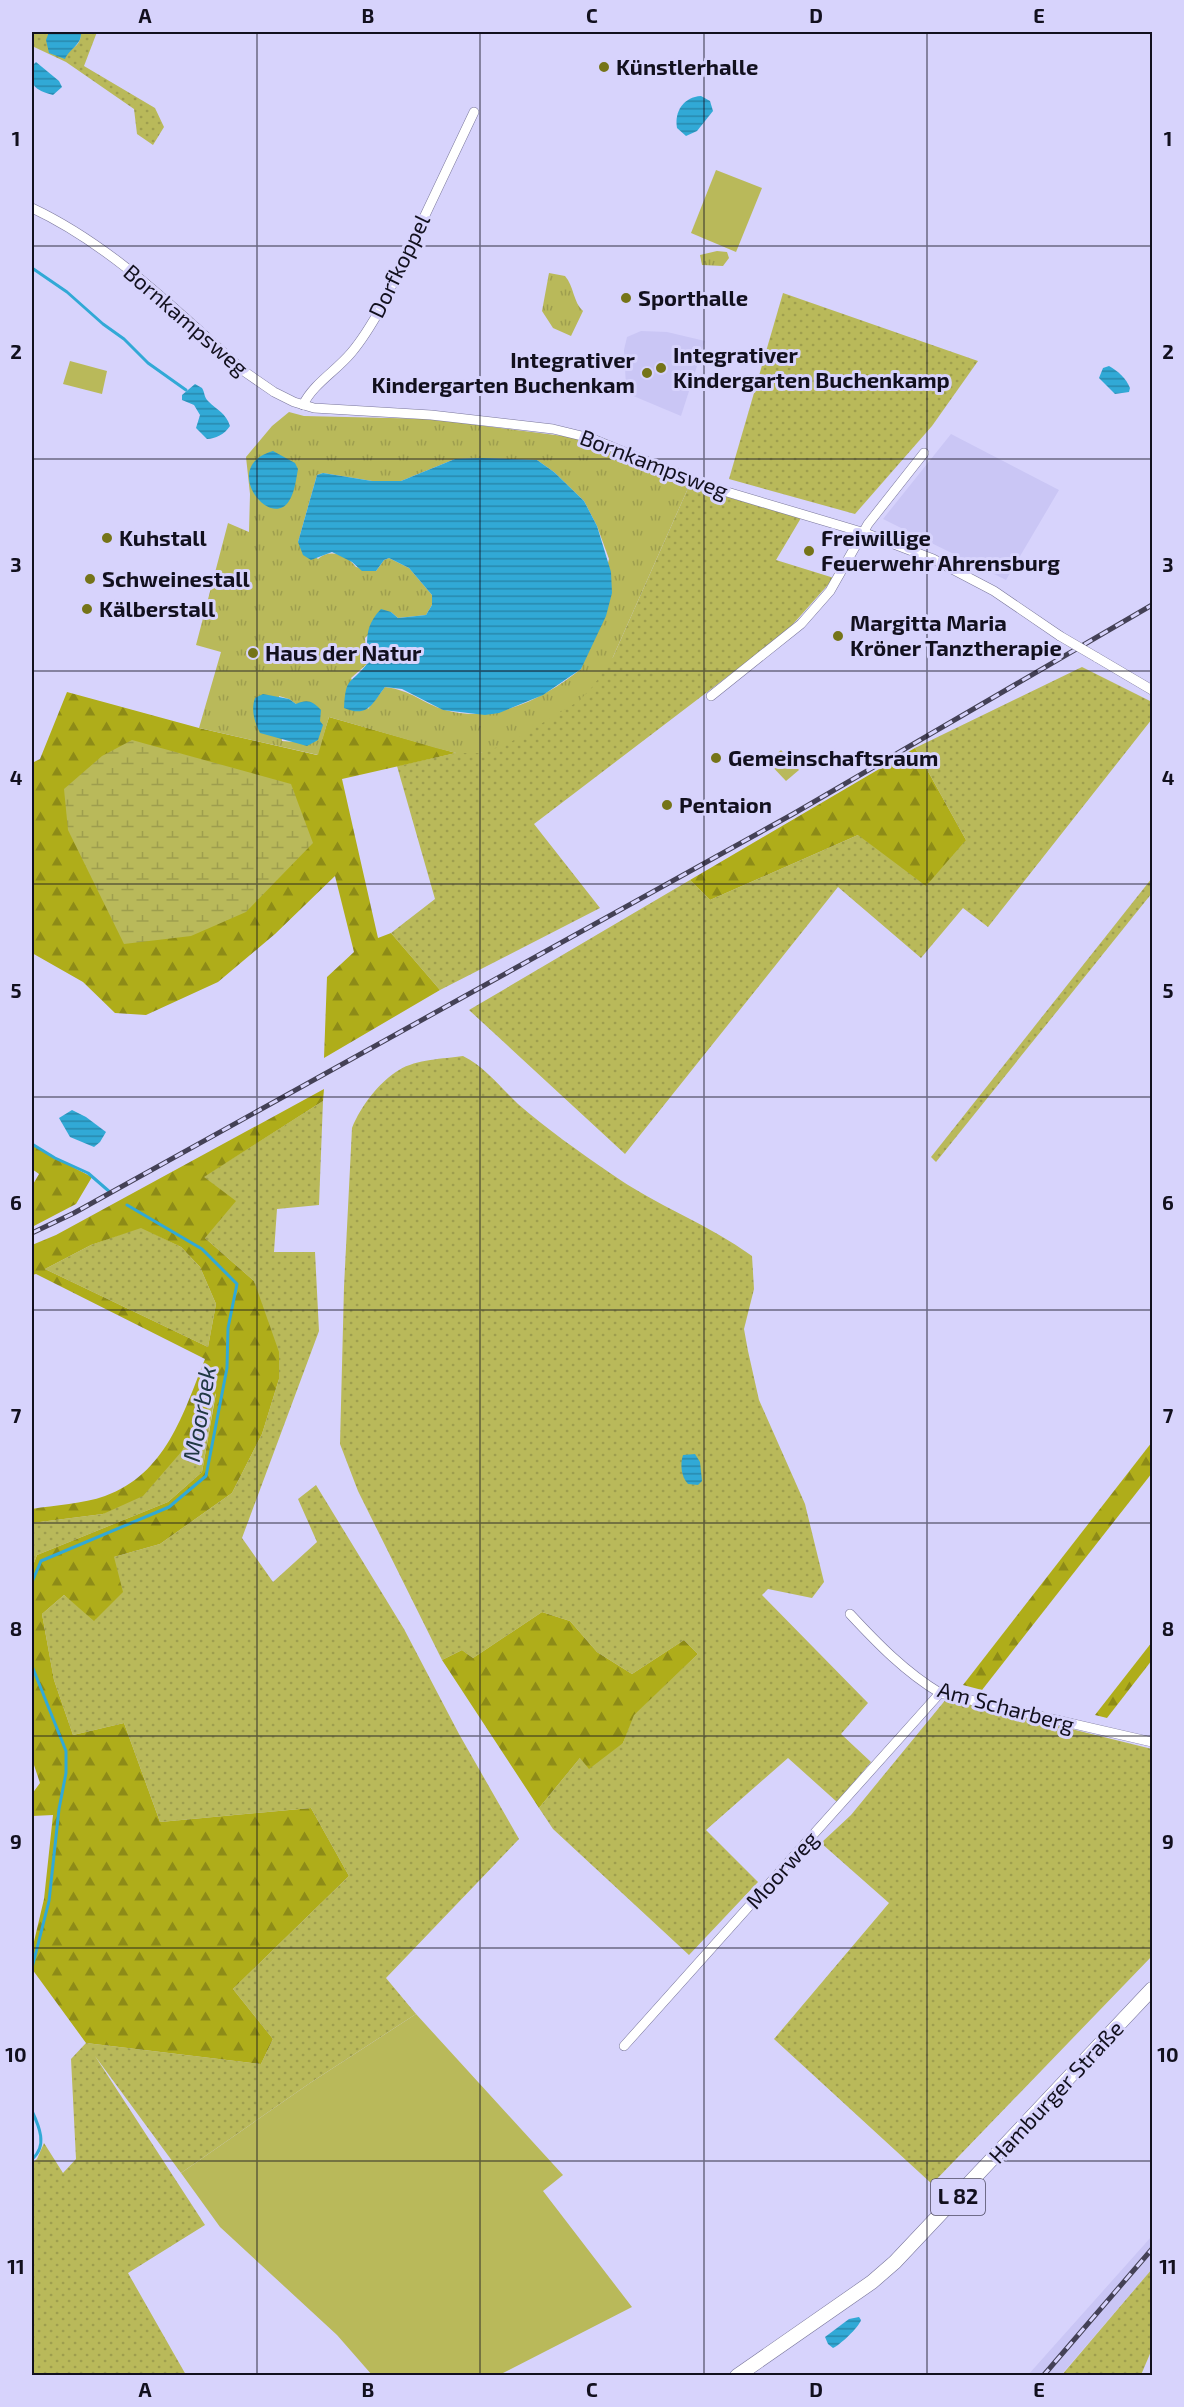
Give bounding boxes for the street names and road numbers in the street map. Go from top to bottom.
street label: Dorfkoppel [362,209,434,321]
street label: Bornkampsweg [119,258,254,380]
street label: Bornkampsweg [577,423,732,503]
street label: Am Scharberg [935,1675,1077,1737]
street label: Moorweg [740,1825,823,1913]
street label: Hamburger Straße [983,2015,1128,2168]
road number: L 82 [931,2179,985,2215]

